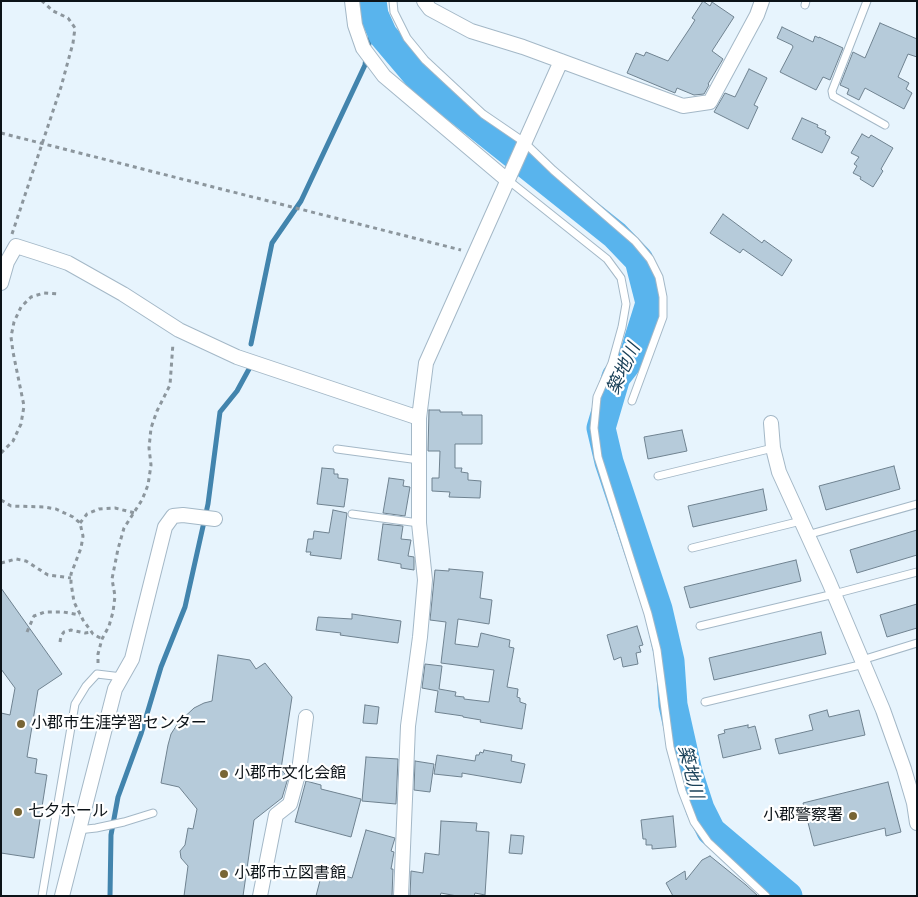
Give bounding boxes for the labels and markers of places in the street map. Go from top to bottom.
place label: 小郡市生涯学習センター [31,714,207,734]
marker: 小郡市生涯学習センター [15,718,27,730]
place label: 小郡市文化会館 [234,764,346,784]
marker: 小郡市文化会館 [218,768,230,780]
place label: 七夕ホール [28,802,108,822]
marker: 七夕ホール [12,806,24,818]
place label: 小郡警察署 [763,806,843,826]
marker: 小郡警察署 [847,810,859,822]
place label: 小郡市立図書館 [234,864,346,884]
marker: 小郡市立図書館 [218,868,230,880]

